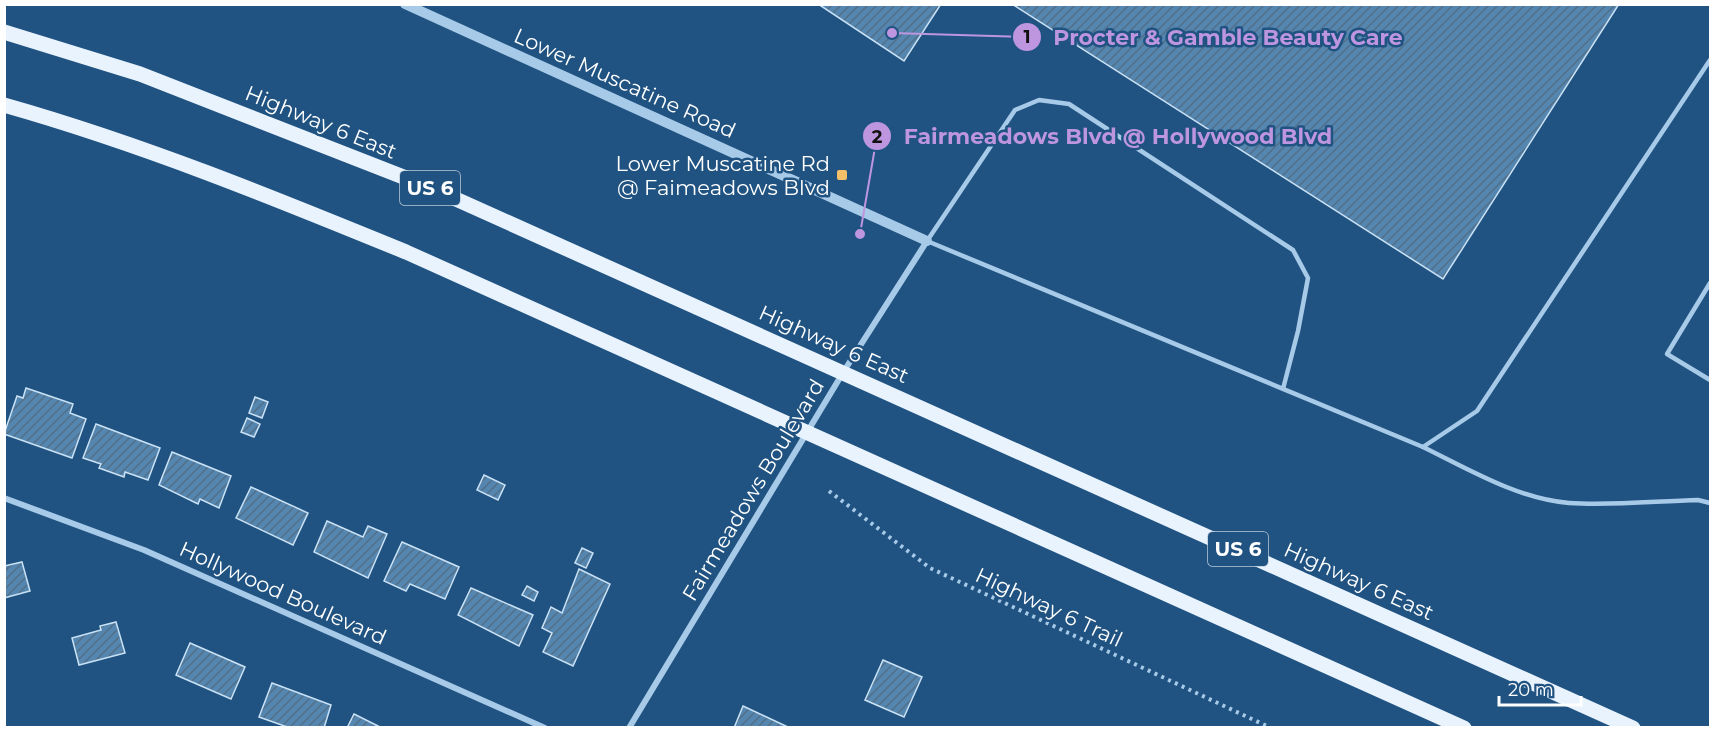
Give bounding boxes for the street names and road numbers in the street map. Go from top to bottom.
street label: Lower Muscatine Road [510,23,740,143]
street label: Highway 6 East [242,80,400,164]
road number: US 6 [400,171,460,205]
street label: Highway 6 East [755,300,913,388]
street label: Fairmeadows Boulevard [677,375,829,605]
road number: US 6 [1208,532,1268,566]
street label: Hollywood Boulevard [176,536,390,650]
street label: Highway 6 East [1280,537,1438,625]
street label: Highway 6 Trail [972,562,1126,652]

